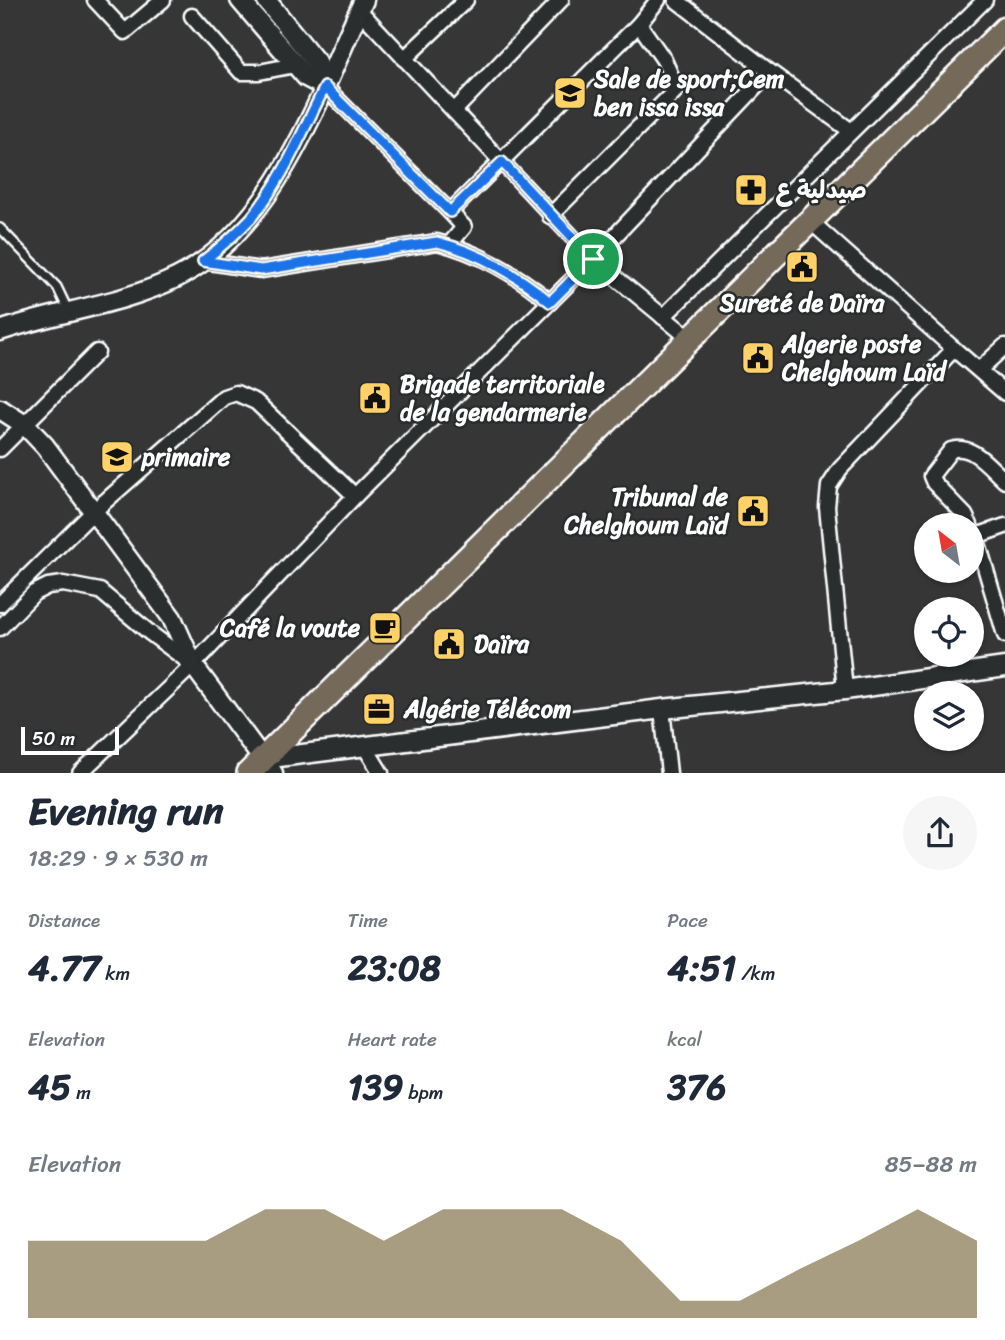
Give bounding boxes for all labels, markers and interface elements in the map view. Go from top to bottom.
place label: Sale de sport;Cem ben issa issa [593,58,785,128]
school or university icon: Sale de sport;Cem ben issa issa [551,74,589,112]
place label: صيدلية ع [776,169,867,211]
pharmacy icon: صيدلية ع [732,171,770,209]
pin [563,229,623,289]
icon: arrive [574,240,612,278]
public building icon: Sureté de Daïra [783,248,821,286]
place label: Sureté de Daïra [719,282,885,324]
place label: Algerie poste Chelghoum Laïd [781,323,948,393]
public building icon: Algerie poste Chelghoum Laïd [739,339,777,377]
place label: Brigade territoriale de la gendarmerie [400,363,605,433]
public building icon: Brigade territoriale de la gendarmerie [356,379,394,417]
place label: primaire [140,436,231,478]
school or university icon: primaire [98,438,136,476]
place label: Tribunal de Chelghoum Laïd [563,476,730,546]
public building icon: Tribunal de Chelghoum Laïd [734,492,772,530]
north arrow [914,513,984,583]
map controls [914,513,984,751]
button: locate [914,597,984,667]
place label: Café la voute [219,607,361,649]
cafe icon: Café la voute [366,609,404,647]
place label: Daïra [474,623,530,665]
public building icon: Daïra [430,625,468,663]
button: layers [914,681,984,751]
place label: Algérie Télécom [403,688,571,730]
office icon: Algérie Télécom [360,690,398,728]
text: 50 m [32,722,75,755]
scale bar [21,724,119,756]
text: Evening run [28,778,224,845]
button: share [903,796,977,870]
text: 18:29 · 9 × 530 m [28,838,208,879]
text: Distance [28,904,100,937]
text: Time [348,904,388,937]
text: Pace [667,904,708,937]
text: 4.77 [28,937,100,999]
text: 23:08 [348,937,441,999]
text: 4:51 [667,937,736,999]
text: km [100,957,130,990]
text: /km [736,957,775,990]
text: Elevation [28,1023,105,1056]
text: Heart rate [348,1023,437,1056]
text: kcal [667,1023,702,1056]
text: 45 [28,1056,71,1118]
text: 139 [348,1056,403,1118]
text: 376 [667,1056,726,1118]
text: m [71,1076,91,1109]
text: bpm [403,1076,443,1109]
text: Elevation [28,1144,121,1185]
text: 85–88 m [885,1144,977,1185]

